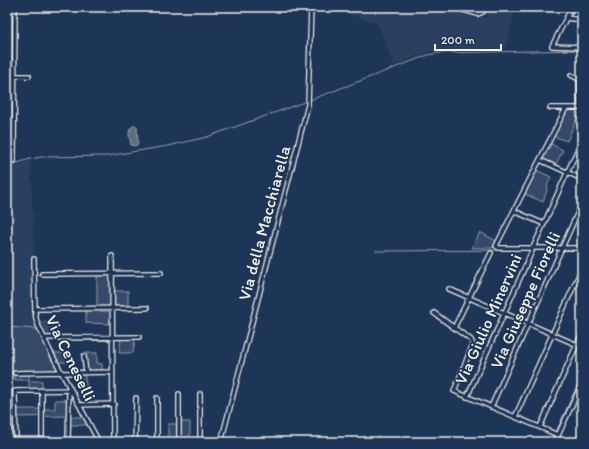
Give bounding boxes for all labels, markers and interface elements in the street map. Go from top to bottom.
scale bar [435,26,501,52]
text: 200 m [441,33,475,47]
street label: Via della Macchiarella [234,143,294,303]
street label: Via Giuseppe Fiorelli [486,228,564,372]
street label: Via Giulio Minervini [450,251,526,387]
street label: Via Ceneselli [42,312,100,404]

